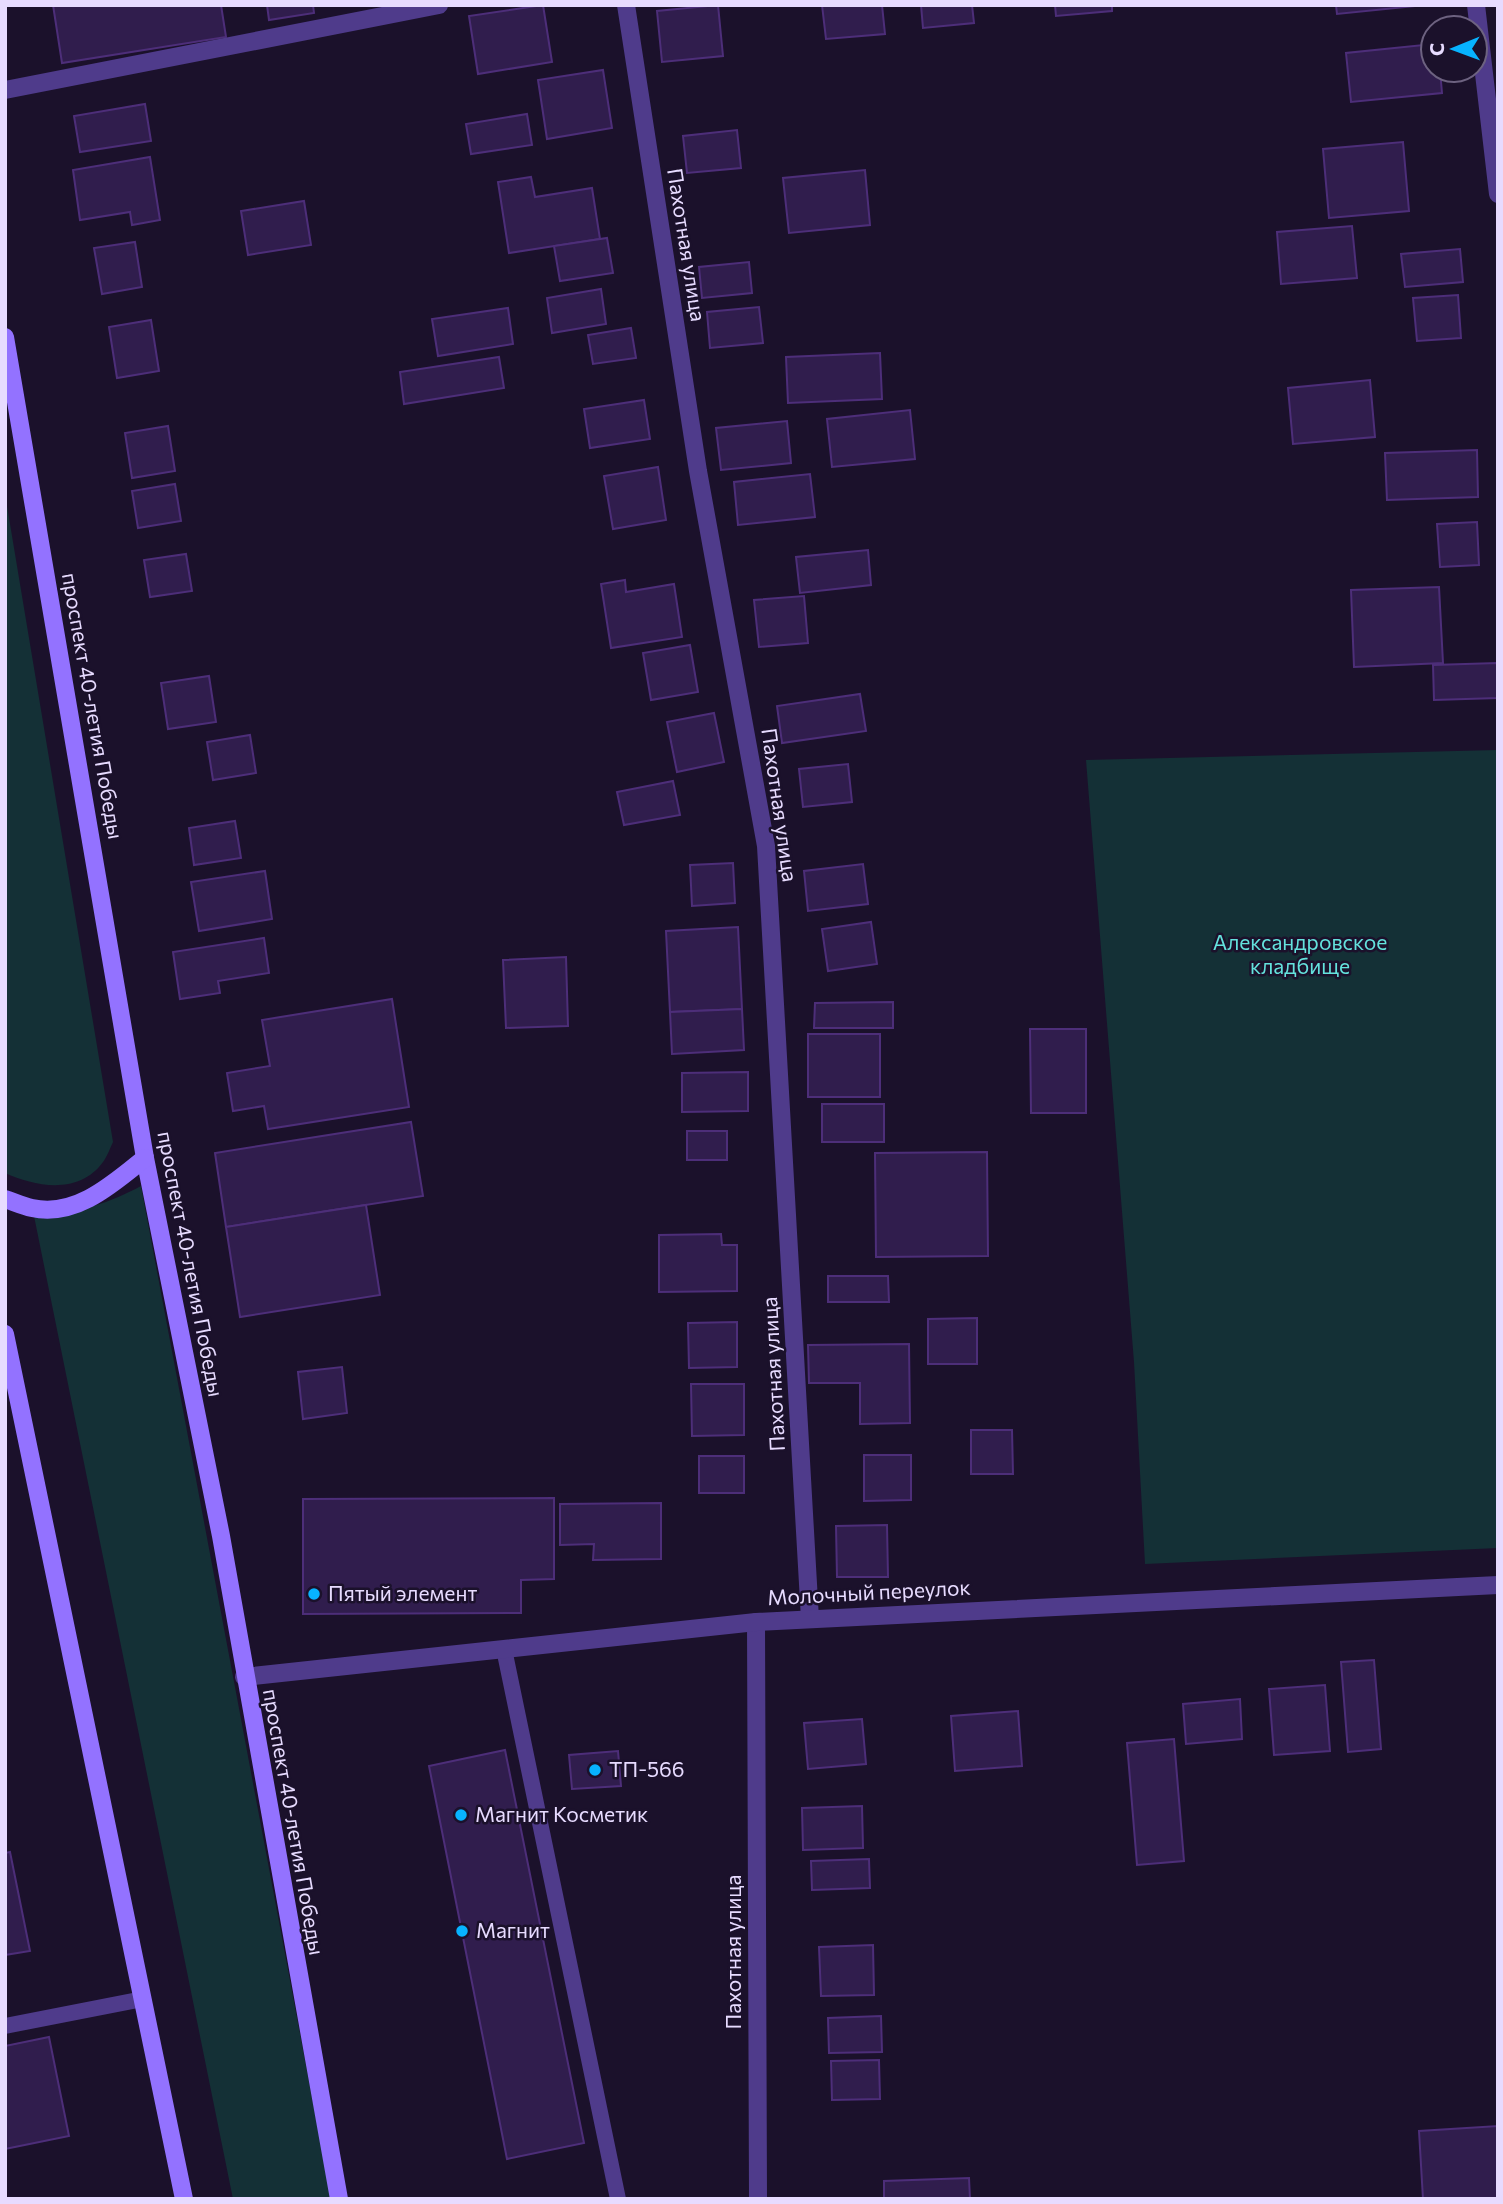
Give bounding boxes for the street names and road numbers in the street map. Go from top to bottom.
street label: Пахотная улица [663,166,712,323]
street label: проспект 40-летия Победы [58,570,129,841]
street label: Пахотная улица [757,726,804,883]
street label: проспект 40-летия Победы [153,1129,230,1399]
street label: Пахотная улица [756,1296,789,1452]
street label: Молочный переулок [767,1574,971,1609]
street label: проспект 40-летия Победы [259,1686,330,1957]
street label: Пахотная улица [720,1875,745,2029]

